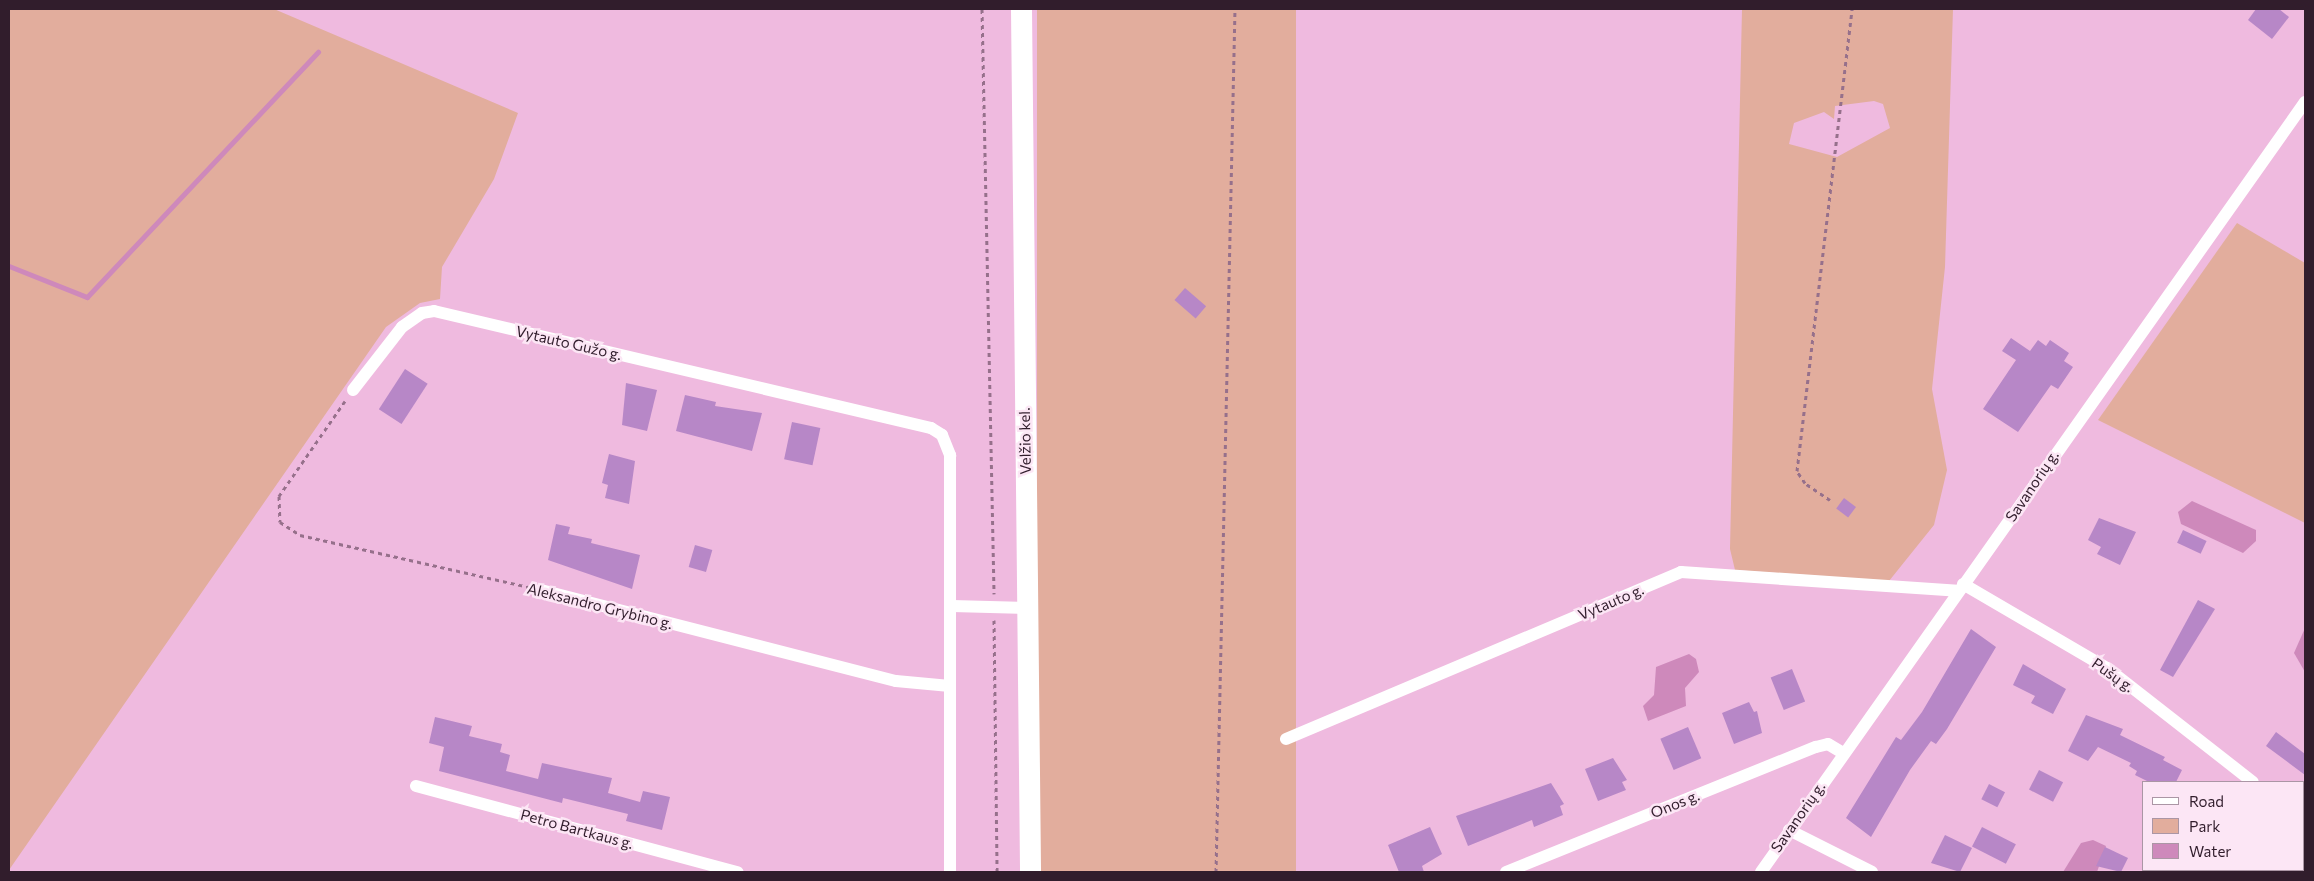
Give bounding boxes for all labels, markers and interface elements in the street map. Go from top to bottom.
street label: Vytauto Gužo g. [514,322,624,364]
street label: Velžio kel. [1015,407,1035,475]
street label: Savanorių g. [2002,447,2062,525]
street label: Aleksandro Grybino g. [525,579,675,633]
street label: Vytauto g. [1576,580,1646,624]
street label: Pušų g. [2088,654,2138,696]
street label: Savanorių g. [1767,778,1829,856]
legend [2142,781,2304,871]
street label: Onos g. [1648,786,1702,822]
text: Road [2189,792,2224,810]
street label: Petro Bartkaus g. [519,805,635,853]
text: Park [2189,817,2220,835]
text: Water [2189,842,2231,860]

